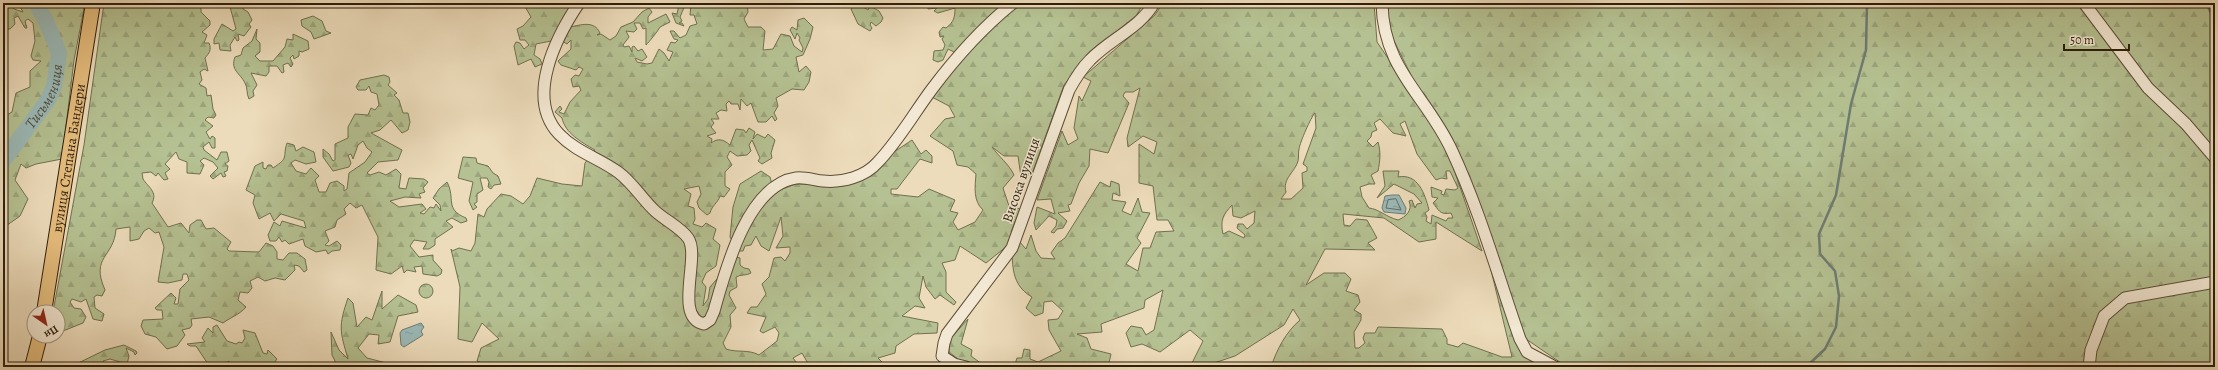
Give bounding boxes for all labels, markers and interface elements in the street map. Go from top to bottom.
scale bar [2064,26,2129,52]
text: 50 m [2070,32,2094,48]
water label: Тисьмениця [20,62,67,133]
street label: вулиця Степана Бандери [47,82,90,234]
street label: Висока вулиця [998,135,1044,225]
north arrow [26,304,66,344]
text: Пн [41,322,61,342]

